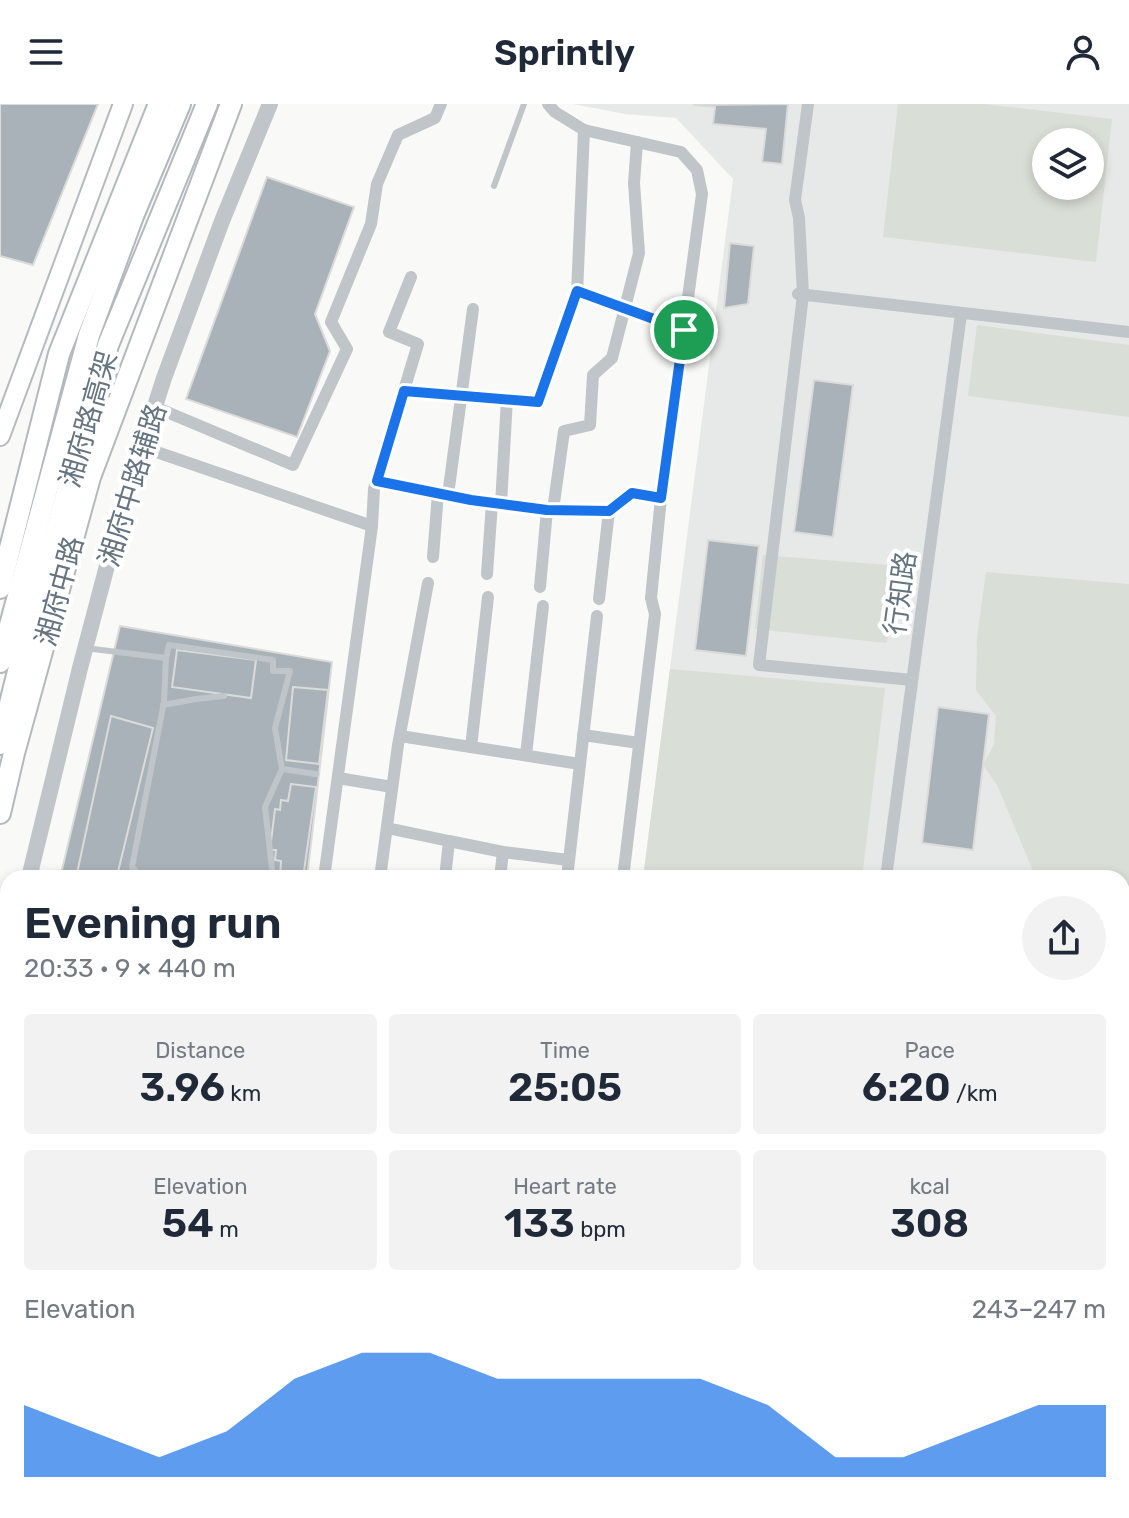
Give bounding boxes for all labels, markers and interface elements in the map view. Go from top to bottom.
icon: menu [24,30,68,74]
icon: person [1061,30,1105,74]
text: Sprintly [494,31,635,74]
map controls [1032,128,1104,200]
button: layers [1032,128,1104,200]
pin [650,296,718,364]
icon: arrive [662,308,706,352]
street label: 湘府路高架 [53,347,124,491]
street label: 湘府中路辅路 [92,400,173,570]
street label: 湘府中路 [29,533,90,649]
street label: 行知路 [878,549,923,637]
button: share [1022,896,1106,980]
text: Evening run [24,897,282,949]
text: 20:33 · 9 × 440 m [24,953,236,984]
text: Distance [155,1037,245,1064]
text: Time [540,1037,590,1064]
text: Pace [904,1037,955,1064]
text: 3.96 [139,1064,225,1111]
text: 25:05 [508,1064,622,1111]
text: 6:20 [862,1064,951,1111]
text: km [225,1080,261,1107]
text: /km [951,1080,998,1107]
text: Elevation [153,1173,247,1200]
text: Heart rate [513,1173,617,1200]
text: kcal [909,1173,950,1200]
text: 54 [162,1200,214,1247]
text: 133 [504,1200,575,1247]
text: 308 [890,1200,969,1247]
text: m [214,1216,239,1243]
text: bpm [575,1216,626,1243]
text: Elevation [24,1294,135,1325]
text: 243–247 m [972,1294,1106,1325]

